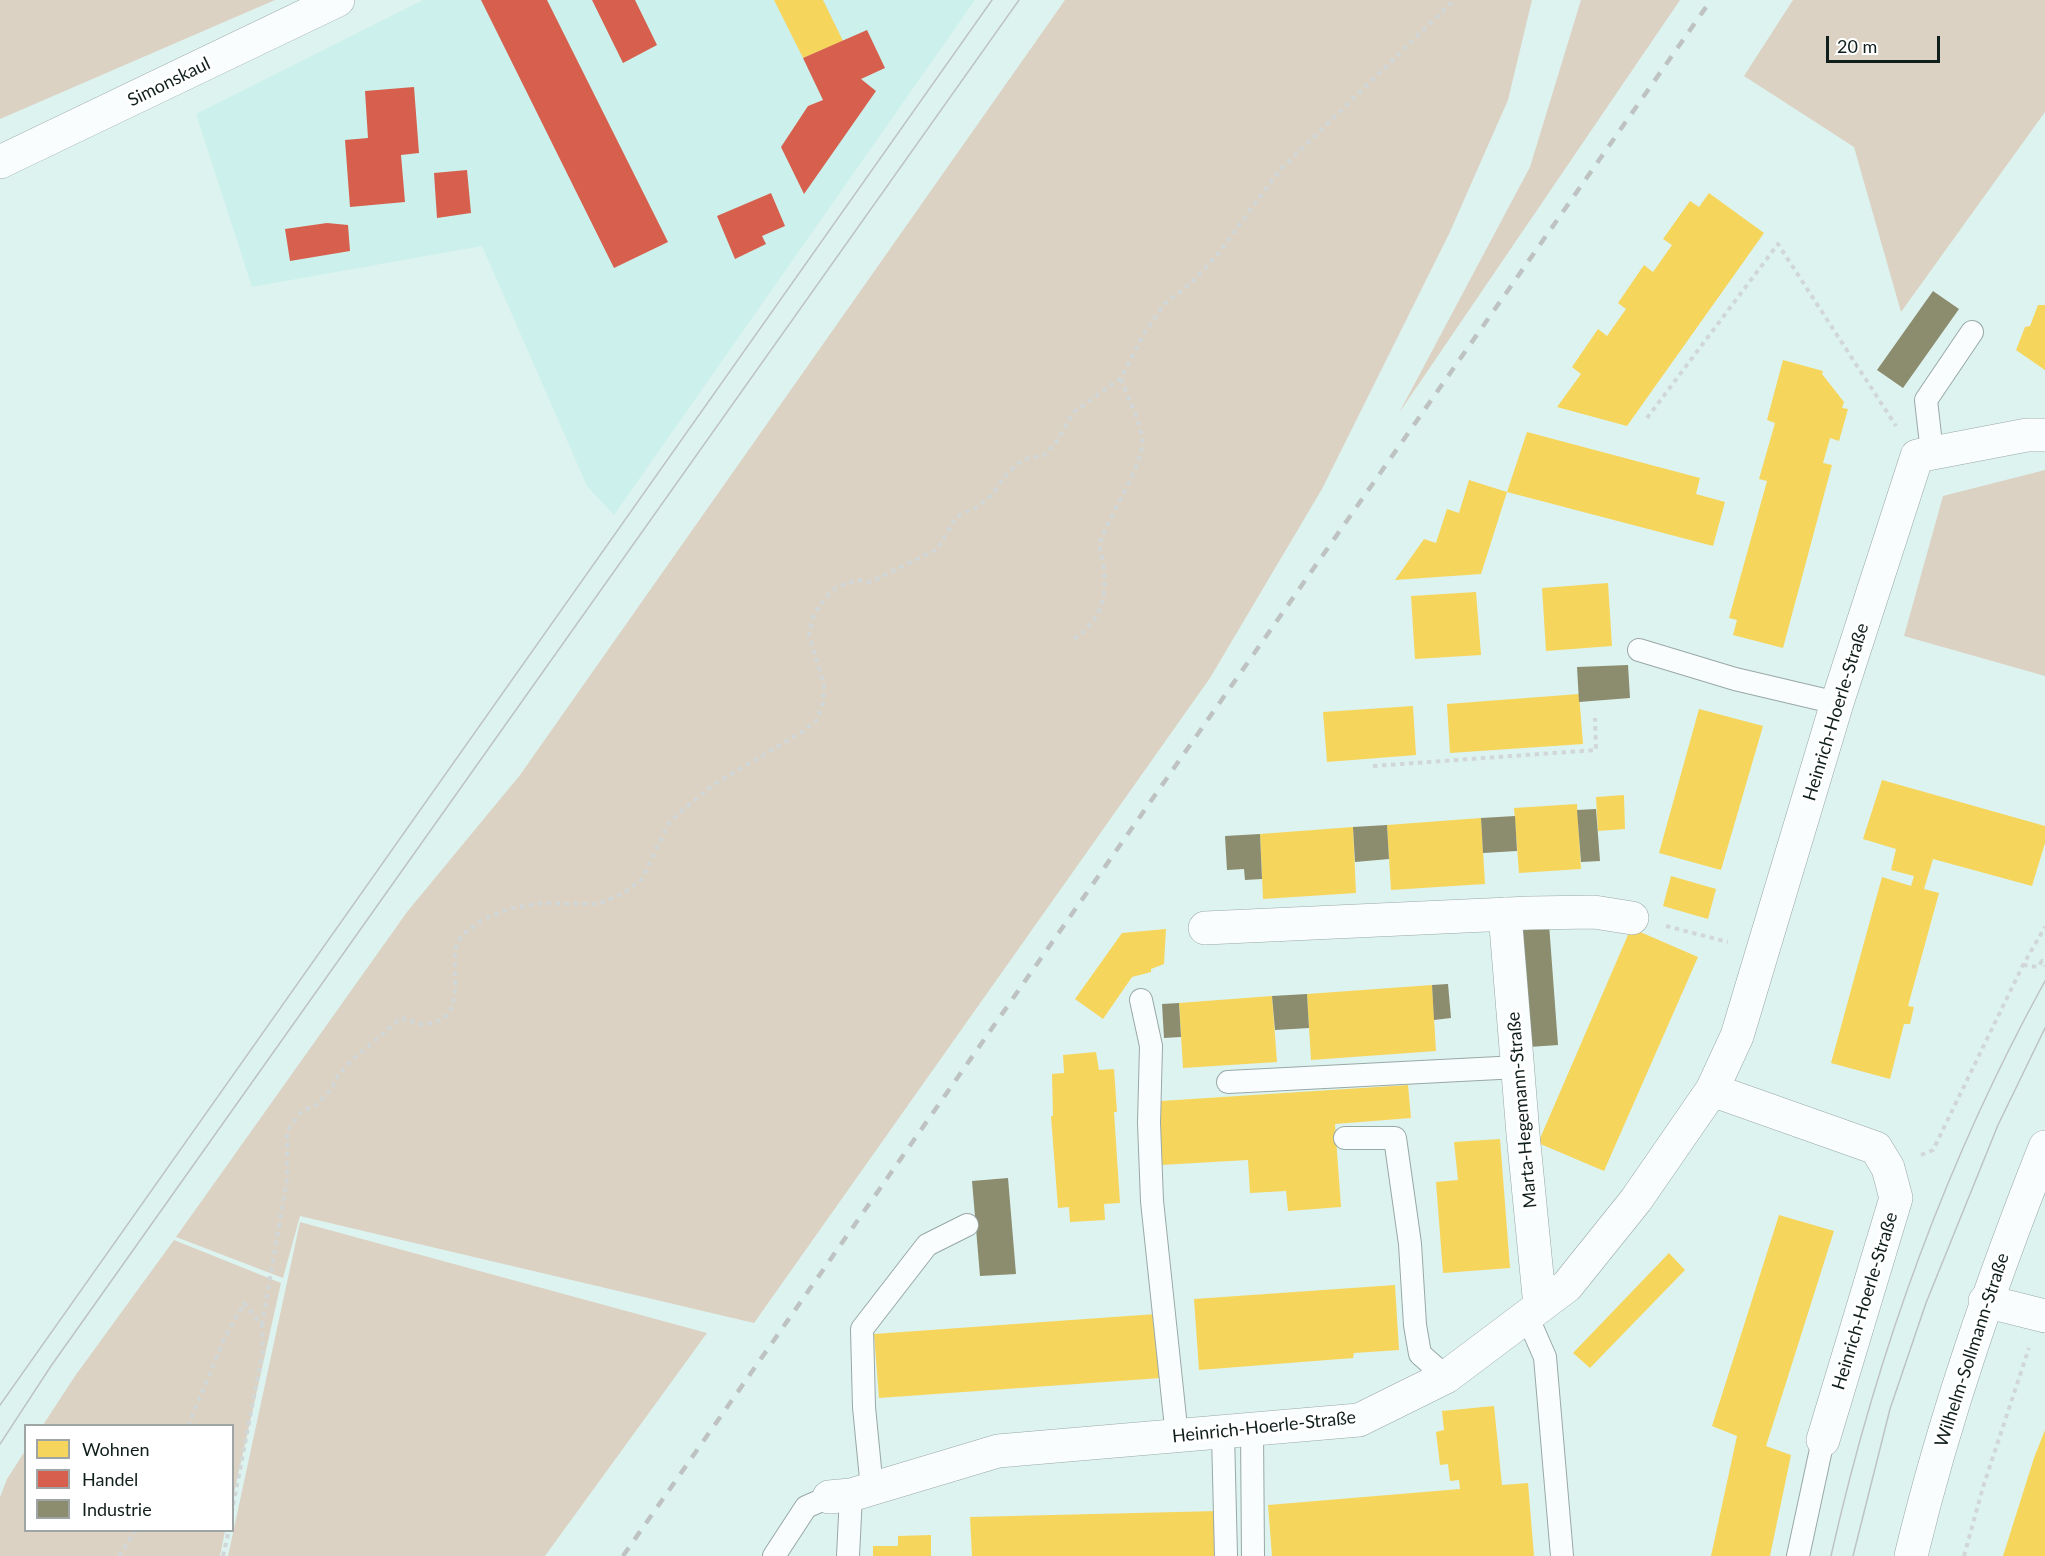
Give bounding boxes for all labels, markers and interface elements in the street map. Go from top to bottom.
scale bar [1829,24,1943,62]
text: 20 m [1837,35,1877,57]
street label: Simonskaul [124,53,214,111]
street label: Heinrich-Hoerle-Straße [1799,620,1873,804]
street label: Marta-Hegemann-Straße [1503,1011,1541,1209]
street label: Heinrich-Hoerle-Straße [1828,1209,1902,1393]
street label: Wilhelm-Sollmann-Straße [1930,1250,2014,1450]
street label: Heinrich-Hoerle-Straße [1171,1407,1357,1447]
legend [24,1424,234,1532]
text: Wohnen [82,1438,149,1460]
text: Handel [82,1468,138,1490]
text: Industrie [82,1498,152,1520]

